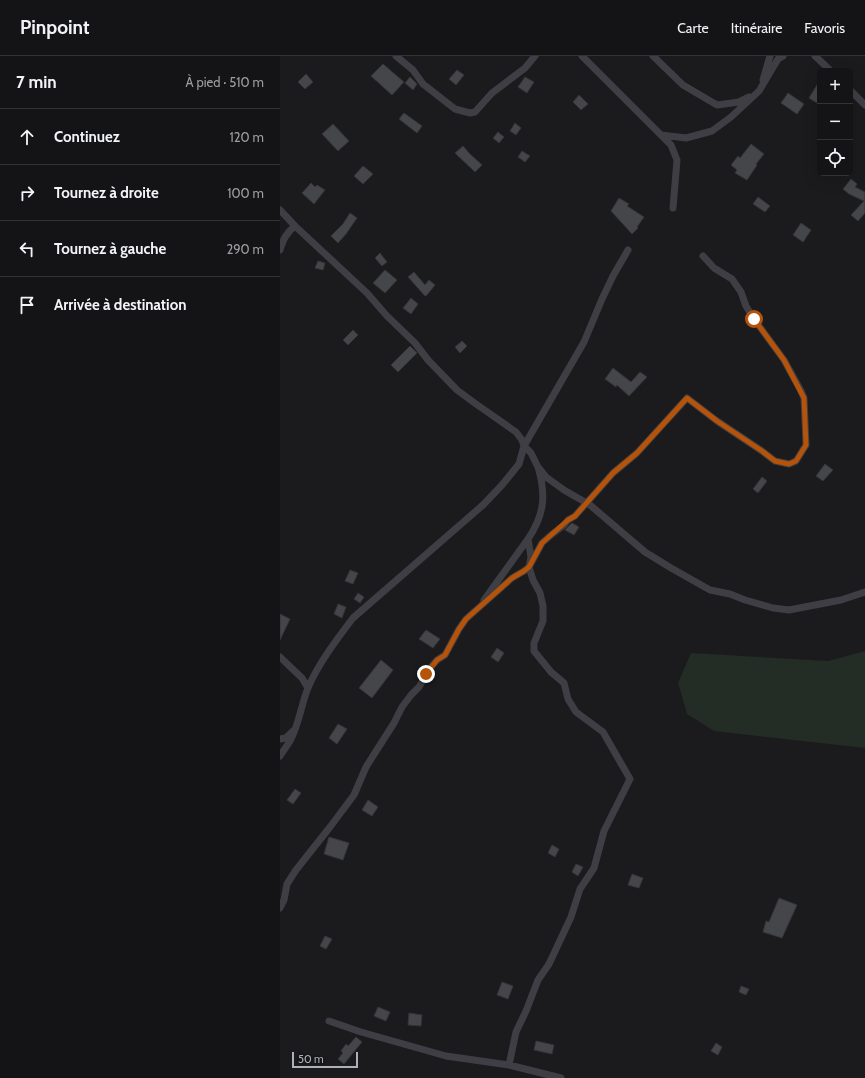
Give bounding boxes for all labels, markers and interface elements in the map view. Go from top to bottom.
text: Pinpoint [20,16,89,39]
text: Carte [677,19,709,37]
text: Itinéraire [731,19,782,37]
text: Favoris [804,19,845,37]
map controls [817,68,853,176]
button: + [817,68,853,104]
text: 7 min [16,72,57,92]
text: À pied · 510 m [186,74,264,90]
button: − [817,104,853,140]
icon: ahead [16,126,38,148]
text: Continuez [54,128,120,146]
text: 120 m [230,129,264,145]
button: locate [817,140,853,176]
icon: right [16,182,38,204]
text: Tournez à droite [54,184,159,202]
text: 100 m [227,185,264,201]
icon: left [16,238,38,260]
text: Tournez à gauche [54,240,166,258]
text: 290 m [226,241,264,257]
icon: arrive [16,294,38,316]
text: Arrivée à destination [54,296,186,314]
route start [745,310,763,328]
route end [417,665,435,683]
scale bar [292,1050,358,1069]
text: 50 m [298,1052,324,1066]

